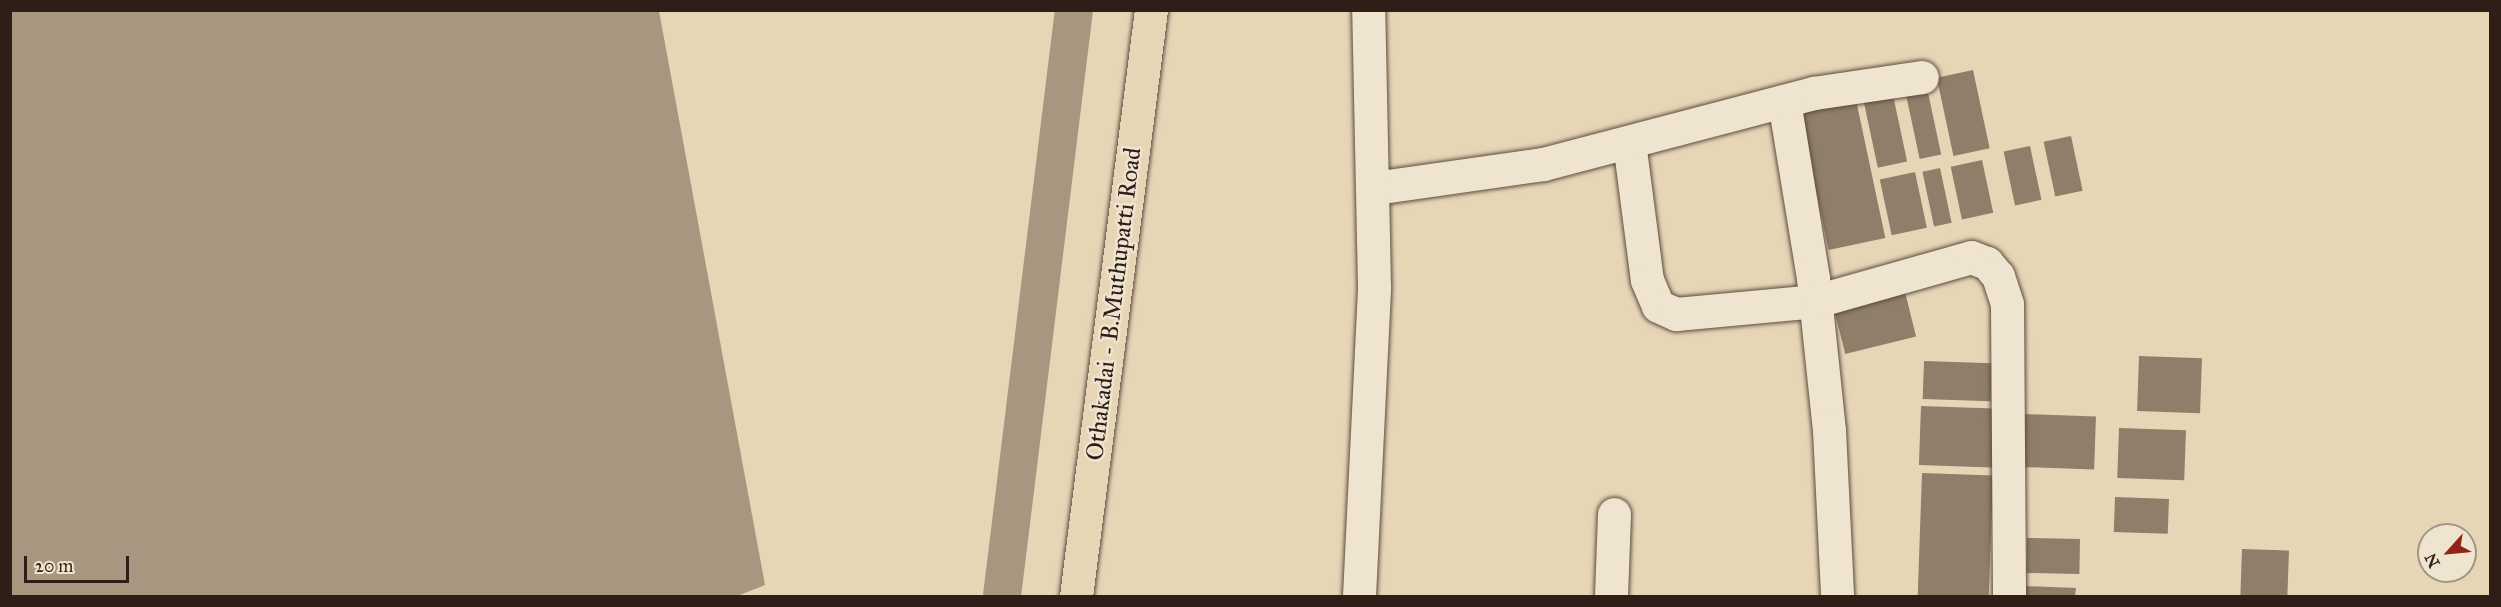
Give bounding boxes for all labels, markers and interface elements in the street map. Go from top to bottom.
street label: Othakadai - B.Muthupatti Road [1081,146,1147,462]
north arrow [2417,523,2477,583]
scale bar [27,544,132,582]
text: N [2421,550,2444,571]
text: 20 m [35,555,73,577]

